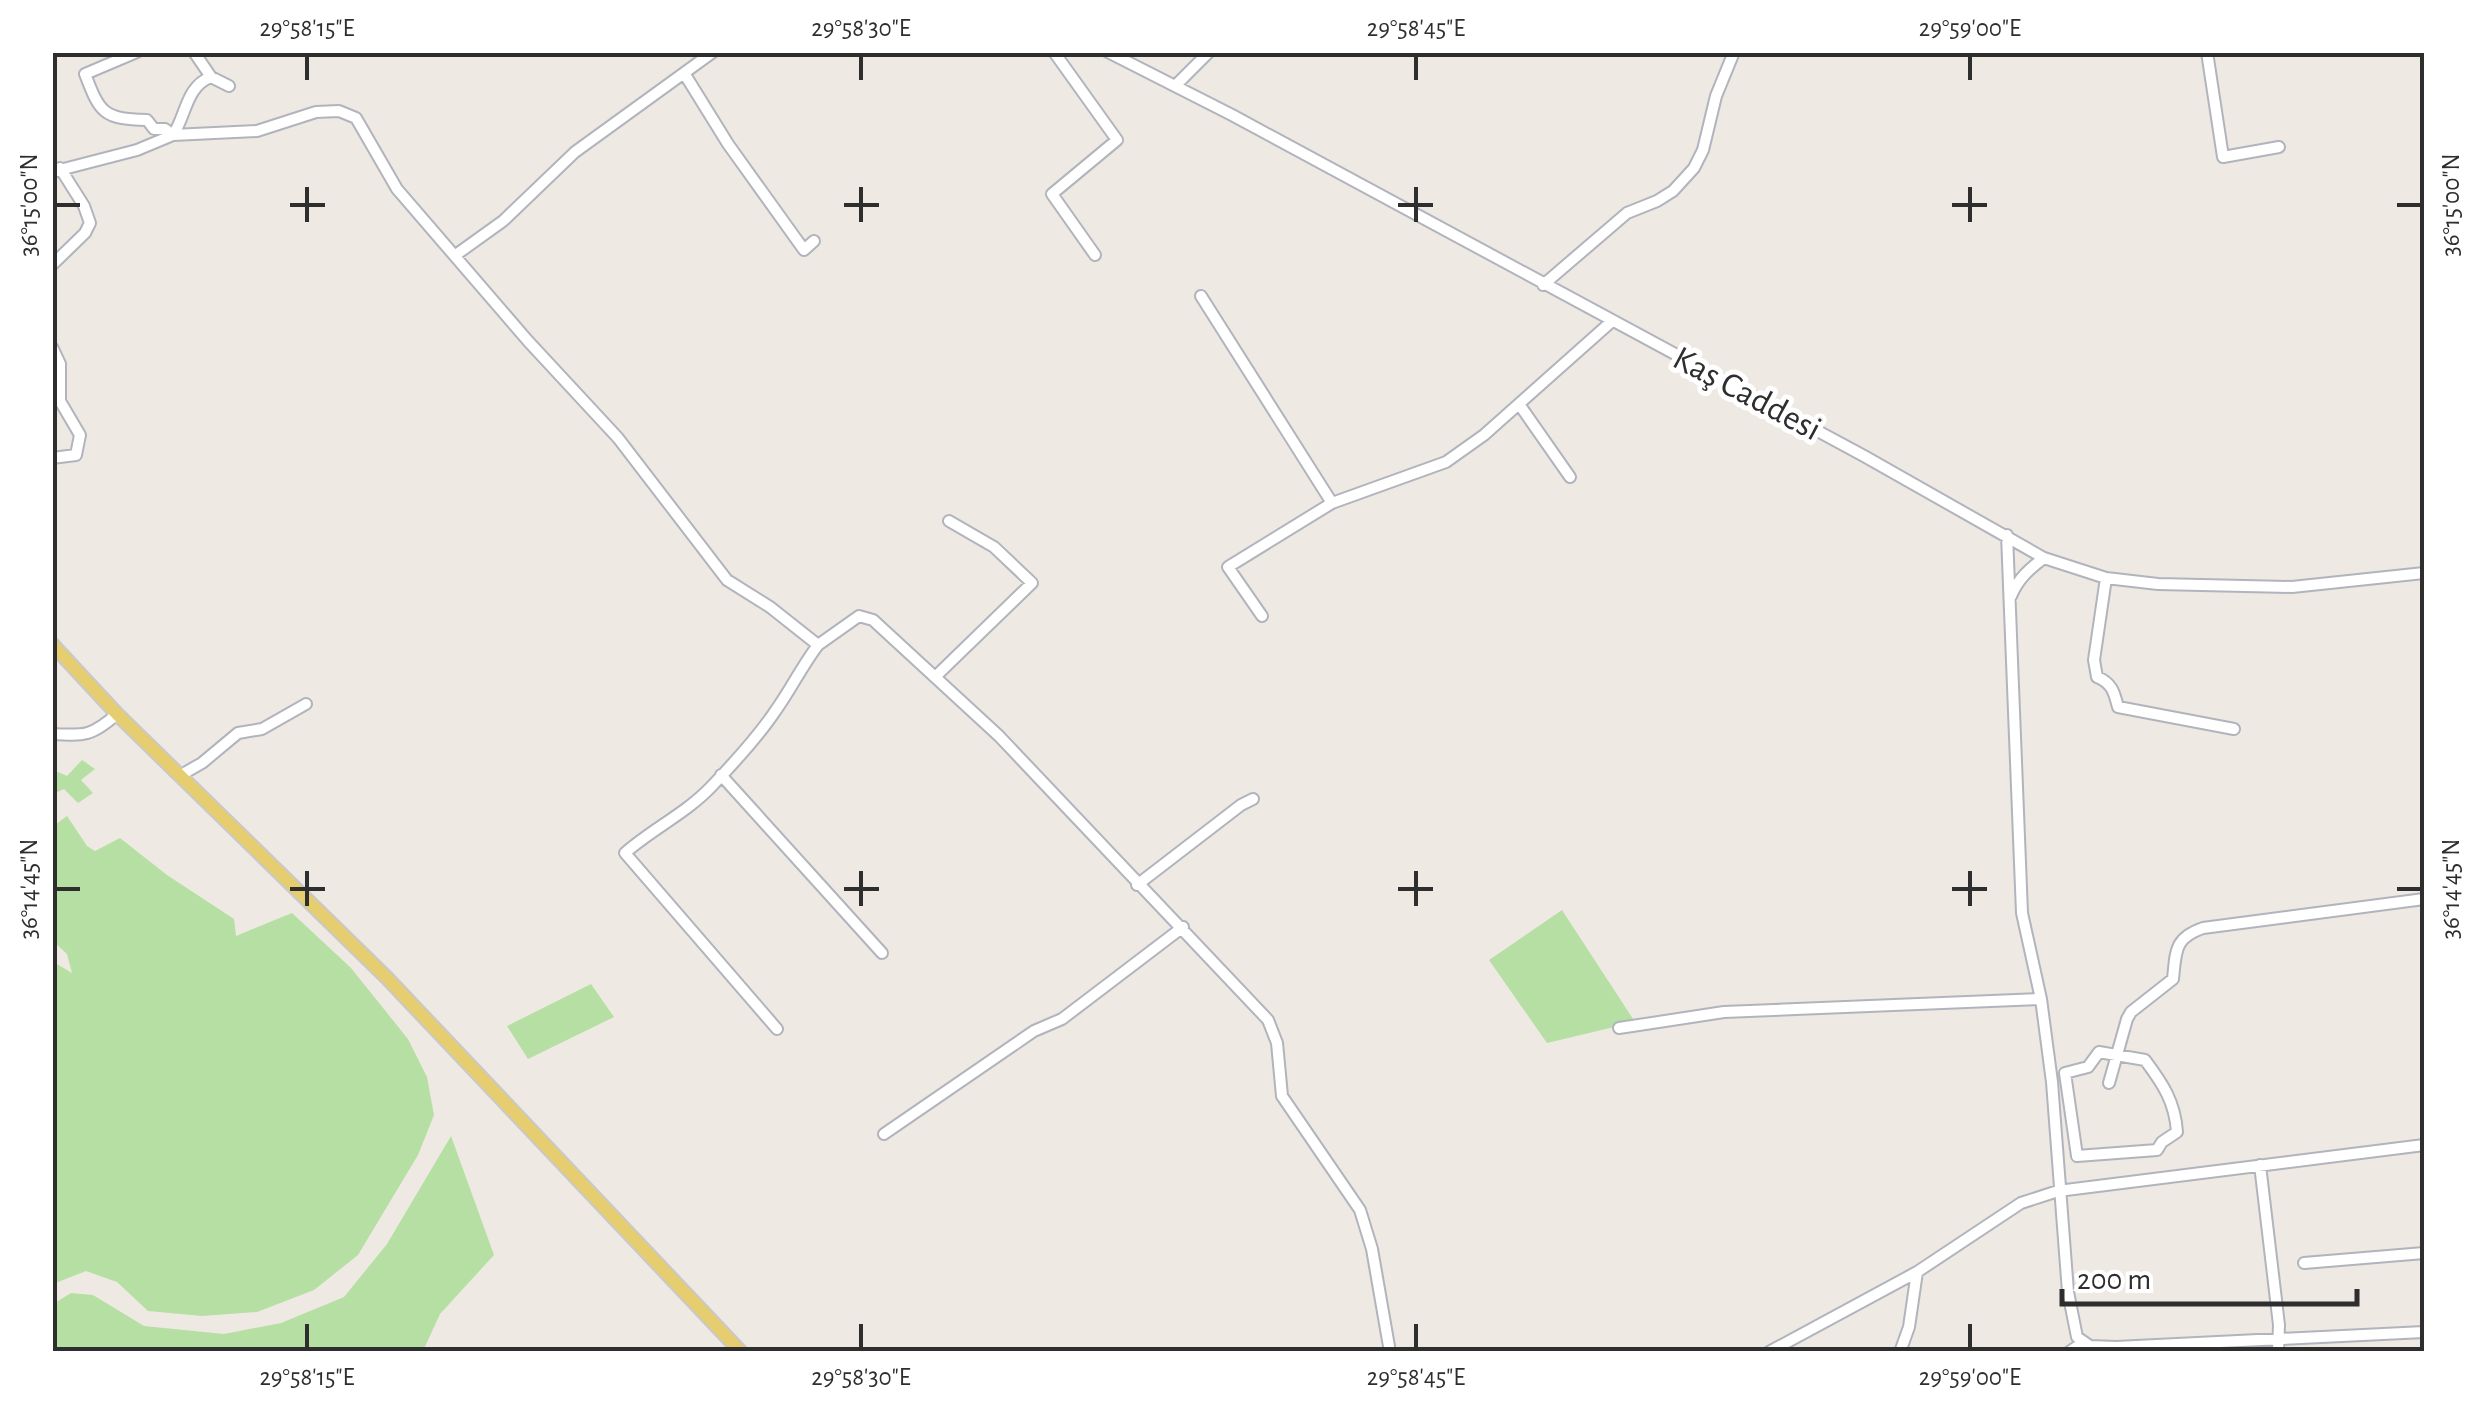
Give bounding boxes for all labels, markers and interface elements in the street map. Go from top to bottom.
text: 29°58'15"E [259,16,355,41]
text: 29°58'30"E [811,16,911,41]
text: 29°58'45"E [1367,16,1465,41]
text: 29°59'00"E [1919,16,2021,41]
text: 36°15'00"N [17,153,42,257]
text: 36°15'00"N [2439,153,2464,257]
street label: Kaş Caddesi [1667,341,1827,447]
text: 36°14'45"N [17,839,42,939]
text: 36°14'45"N [2439,839,2464,939]
scale bar [2062,1244,2357,1306]
text: 200 m [2077,1265,2151,1295]
text: 29°58'15"E [259,1365,355,1390]
text: 29°58'30"E [811,1365,911,1390]
text: 29°58'45"E [1367,1365,1465,1390]
text: 29°59'00"E [1919,1365,2021,1390]

